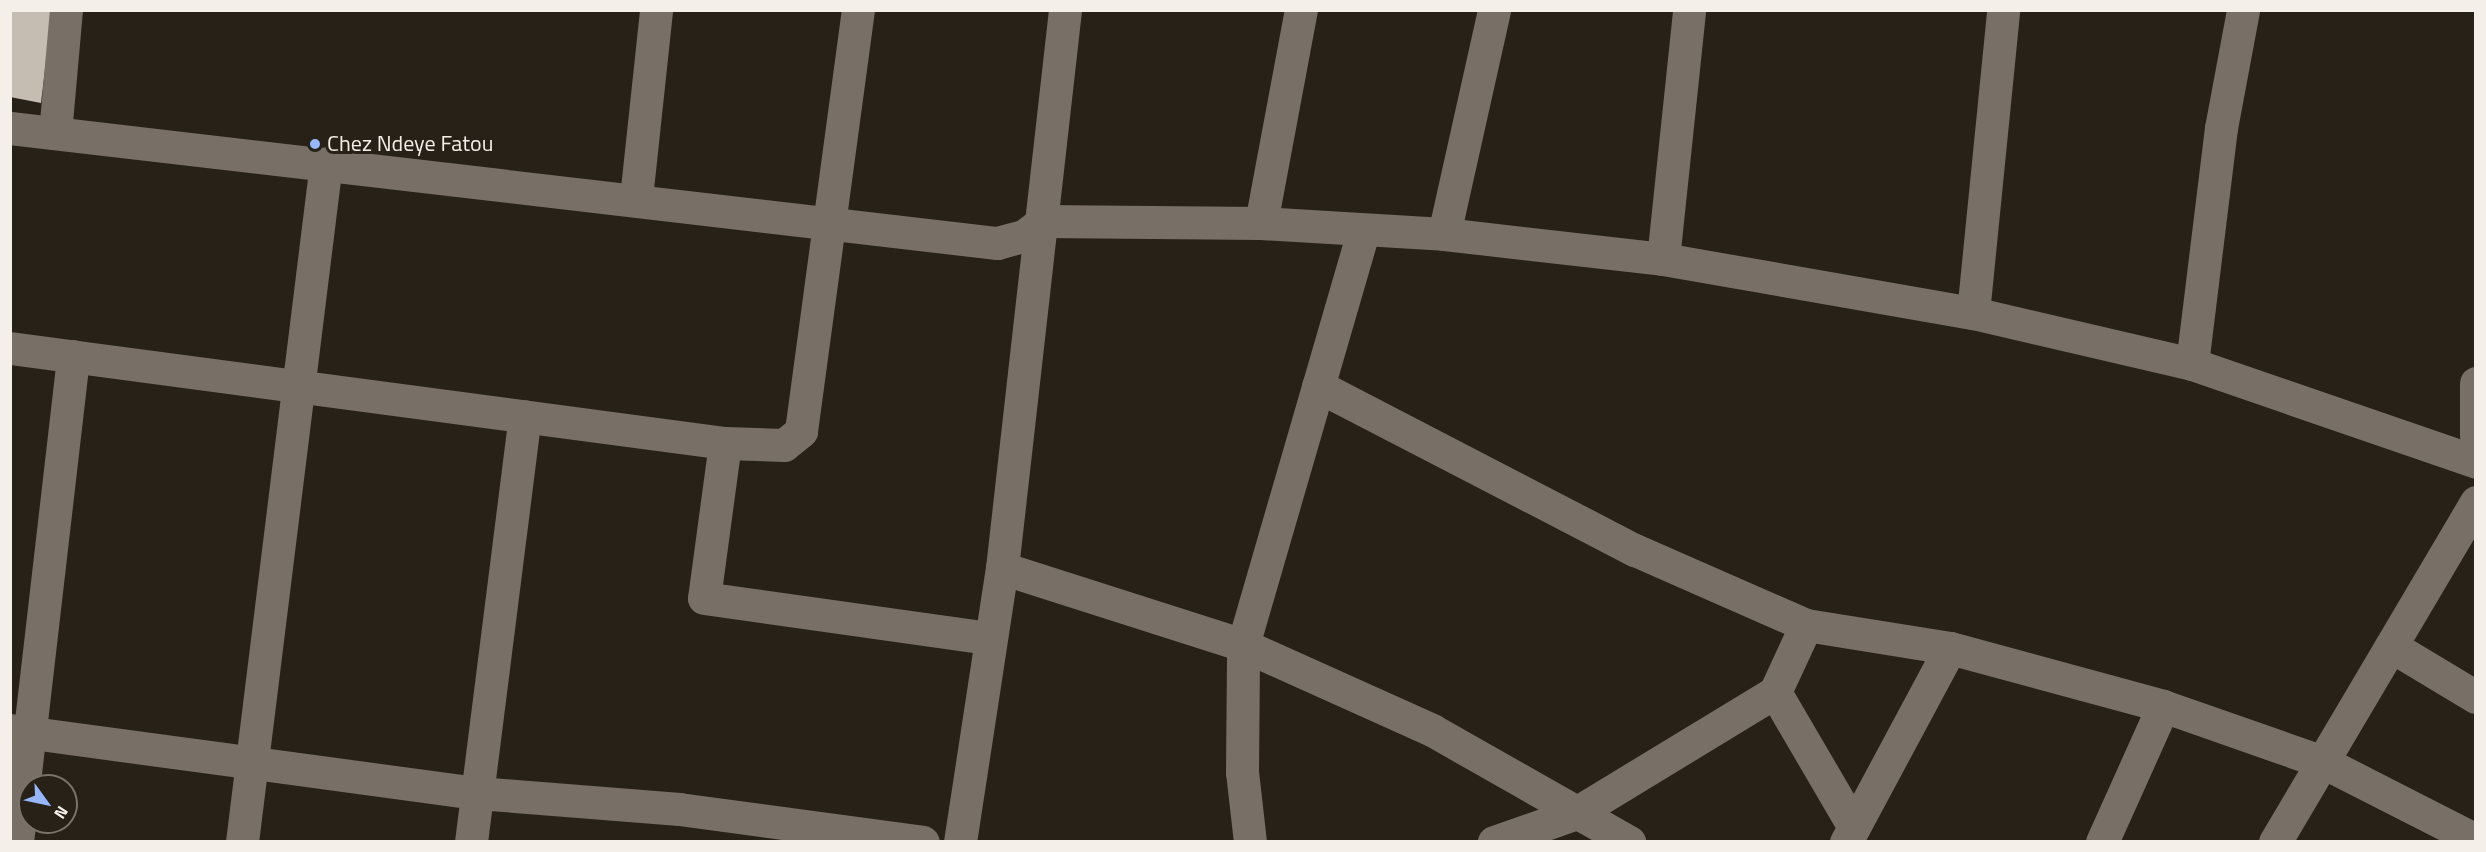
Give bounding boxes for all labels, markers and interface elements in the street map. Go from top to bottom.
place label: Chez Ndeye Fatou [327,131,493,157]
marker: Chez Ndeye Fatou [308,137,322,151]
north arrow [18,774,78,834]
text: N [48,802,75,824]

